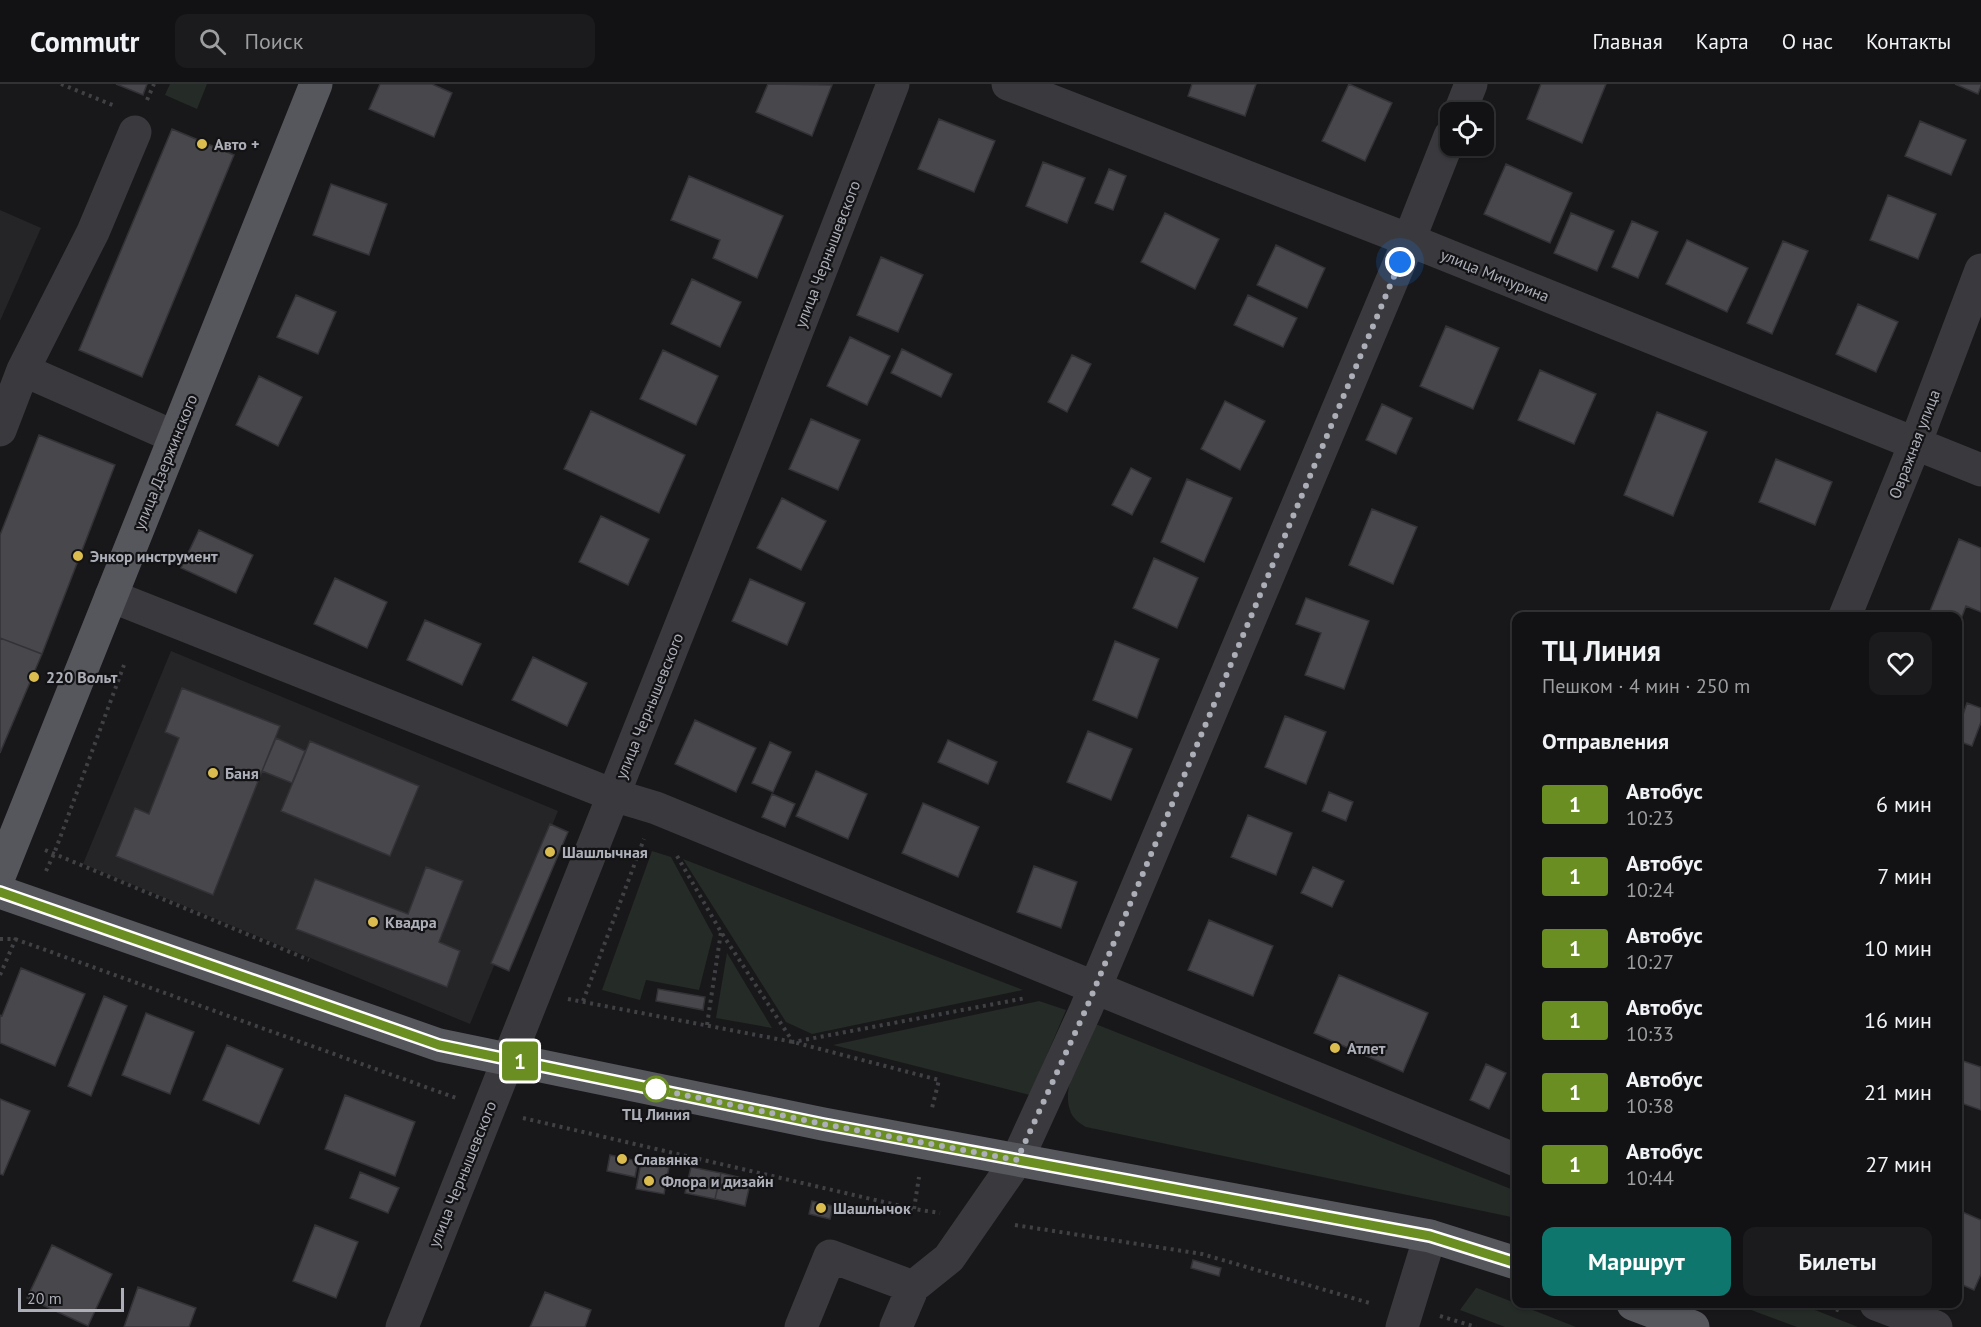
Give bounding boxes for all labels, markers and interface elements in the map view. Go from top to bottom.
search box [175,14,595,68]
text: Commutr [30,23,139,60]
icon: search [196,25,229,58]
text: Поиск [244,27,303,55]
text: Главная [1592,28,1663,55]
text: Карта [1696,28,1749,55]
text: О нас [1782,28,1833,55]
text: Контакты [1866,28,1951,55]
map controls [1440,102,1494,156]
button: locate [1440,102,1494,156]
place label: Авто + [214,134,259,154]
marker: Авто + [195,137,209,151]
street label: улица Чернышевского [790,178,864,330]
street label: улица Мичурина [1438,244,1552,306]
your location [1385,247,1415,277]
street label: Овражная улица [1884,387,1944,501]
street label: улица Дзержинского [129,391,201,533]
place label: Энкор инструмент [90,546,218,566]
marker: Энкор инструмент [71,549,85,563]
street label: улица Чернышевского [611,630,687,782]
text: ТЦ Линия [1542,632,1661,669]
button: heart [1869,632,1932,695]
place label: 220 Вольт [46,667,118,687]
marker: 220 Вольт [27,670,41,684]
text: Пешком · 4 мин · 250 m [1542,673,1750,699]
text: Отправления [1542,727,1669,755]
place label: Баня [225,763,259,783]
marker: Баня [206,766,220,780]
text: Автобус [1626,777,1703,805]
text: 6 мин [1876,790,1932,818]
text: 1 [1569,791,1581,818]
text: 10:23 [1626,805,1674,831]
place label: Шашлычная [562,842,648,862]
marker: Шашлычная [543,845,557,859]
text: Автобус [1626,849,1703,877]
text: 7 мин [1877,862,1932,890]
text: 1 [1569,863,1581,890]
text: 10:24 [1626,877,1674,903]
place label: Квадра [385,912,437,932]
marker: Квадра [366,915,380,929]
text: Автобус [1626,921,1703,949]
text: 10 мин [1864,934,1932,962]
text: 1 [1569,935,1581,962]
text: 10:27 [1626,949,1674,975]
text: Автобус [1626,993,1703,1021]
text: 16 мин [1864,1006,1932,1034]
text: 1 [1569,1007,1581,1034]
text: 10:33 [1626,1021,1674,1047]
place label: Атлет [1347,1038,1386,1058]
marker: Атлет [1328,1041,1342,1055]
line badge: 1 [500,1042,540,1080]
text: 1 [514,1048,526,1075]
text: Автобус [1626,1065,1703,1093]
marker: ТЦ Линия [643,1076,669,1102]
text: 21 мин [1864,1078,1932,1106]
text: 1 [1569,1079,1581,1106]
text: 10:38 [1626,1093,1674,1119]
street label: улица Чернышевского [424,1098,500,1250]
place label: ТЦ Линия [622,1104,690,1124]
text: Автобус [1626,1137,1703,1165]
place label: Славянка [634,1149,698,1169]
text: 27 мин [1865,1150,1932,1178]
text: 1 [1569,1151,1581,1178]
marker: Славянка [615,1152,629,1166]
text: 10:44 [1626,1165,1674,1191]
place label: Флора и дизайн [661,1171,774,1191]
marker: Флора и дизайн [642,1174,656,1188]
place label: Шашлычок [833,1198,911,1218]
marker: Шашлычок [814,1201,828,1215]
button: Маршрут [1542,1227,1731,1296]
button: Билеты [1743,1227,1932,1296]
scale bar [18,1285,124,1312]
text: 20 m [27,1288,62,1308]

